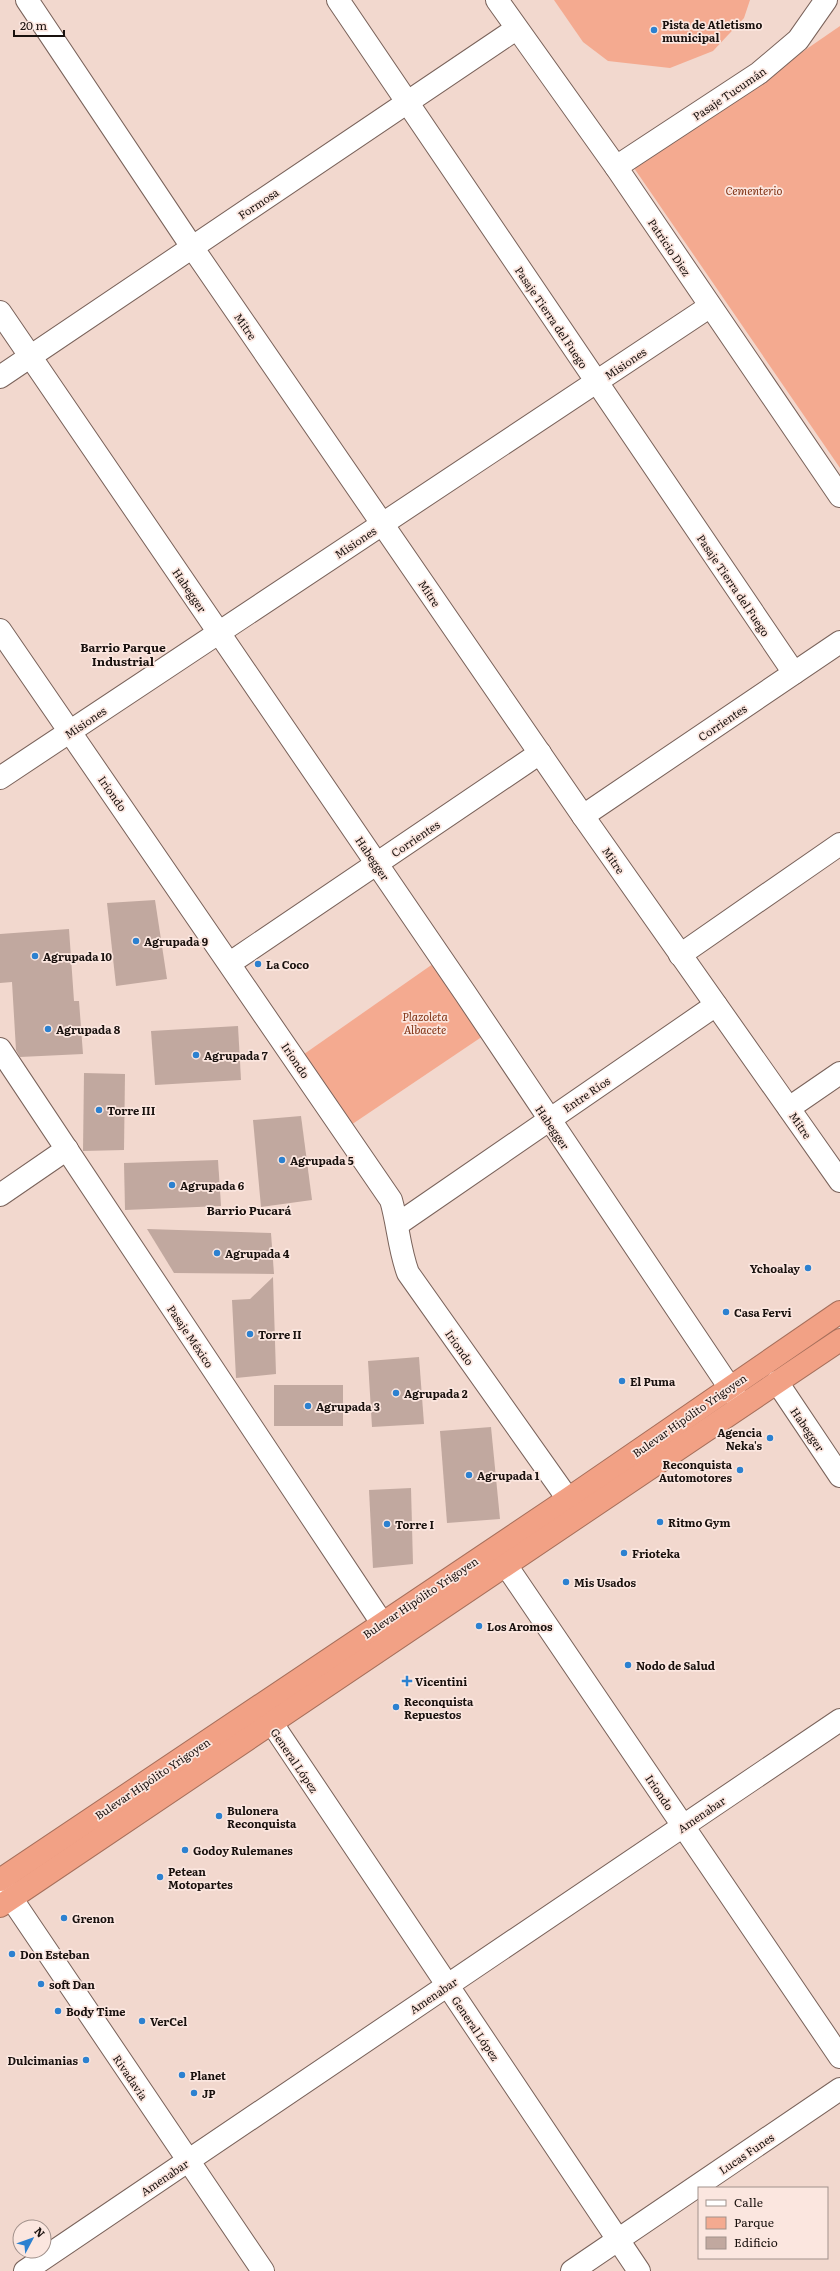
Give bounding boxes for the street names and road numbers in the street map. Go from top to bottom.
street label: Pasaje Tucumán [689,62,769,124]
street label: Formosa [235,184,281,222]
street label: Patricio Diez [645,215,695,279]
street label: Pasaje Tierra del Fuego [512,263,592,371]
street label: Mitre [231,309,261,343]
street label: Misiones [601,343,649,383]
street label: Misiones [331,522,379,562]
street label: Pasaje Tierra del Fuego [694,531,774,639]
street label: Habegger [169,565,211,616]
street label: Mitre [415,576,445,610]
street label: Corrientes [694,700,750,744]
street label: Misiones [61,702,109,742]
street label: Iriondo [95,772,131,814]
street label: Corrientes [387,816,443,860]
street label: Habegger [352,833,394,884]
street label: Mitre [599,843,629,877]
street label: Iriondo [278,1039,314,1081]
street label: Entre Ríos [559,1072,613,1116]
street label: Habegger [532,1102,574,1153]
street label: Mitre [786,1108,816,1142]
street label: Pasaje México [164,1301,218,1371]
street label: Iriondo [442,1326,478,1368]
street label: Bulevar Hipólito Yrigoyen [629,1369,749,1461]
street label: Habegger [787,1404,829,1455]
street label: Bulevar Hipólito Yrigoyen [359,1552,481,1642]
street label: General López [267,1725,323,1796]
street label: Bulevar Hipólito Yrigoyen [91,1733,213,1823]
street label: Iriondo [642,1771,678,1813]
street label: Amenabar [674,1792,729,1836]
street label: Amenabar [406,1973,461,2017]
street label: General López [448,1993,504,2064]
street label: Rivadavia [110,2051,152,2103]
street label: Lucas Funes [715,2129,777,2177]
street label: Amenabar [137,2155,192,2199]

